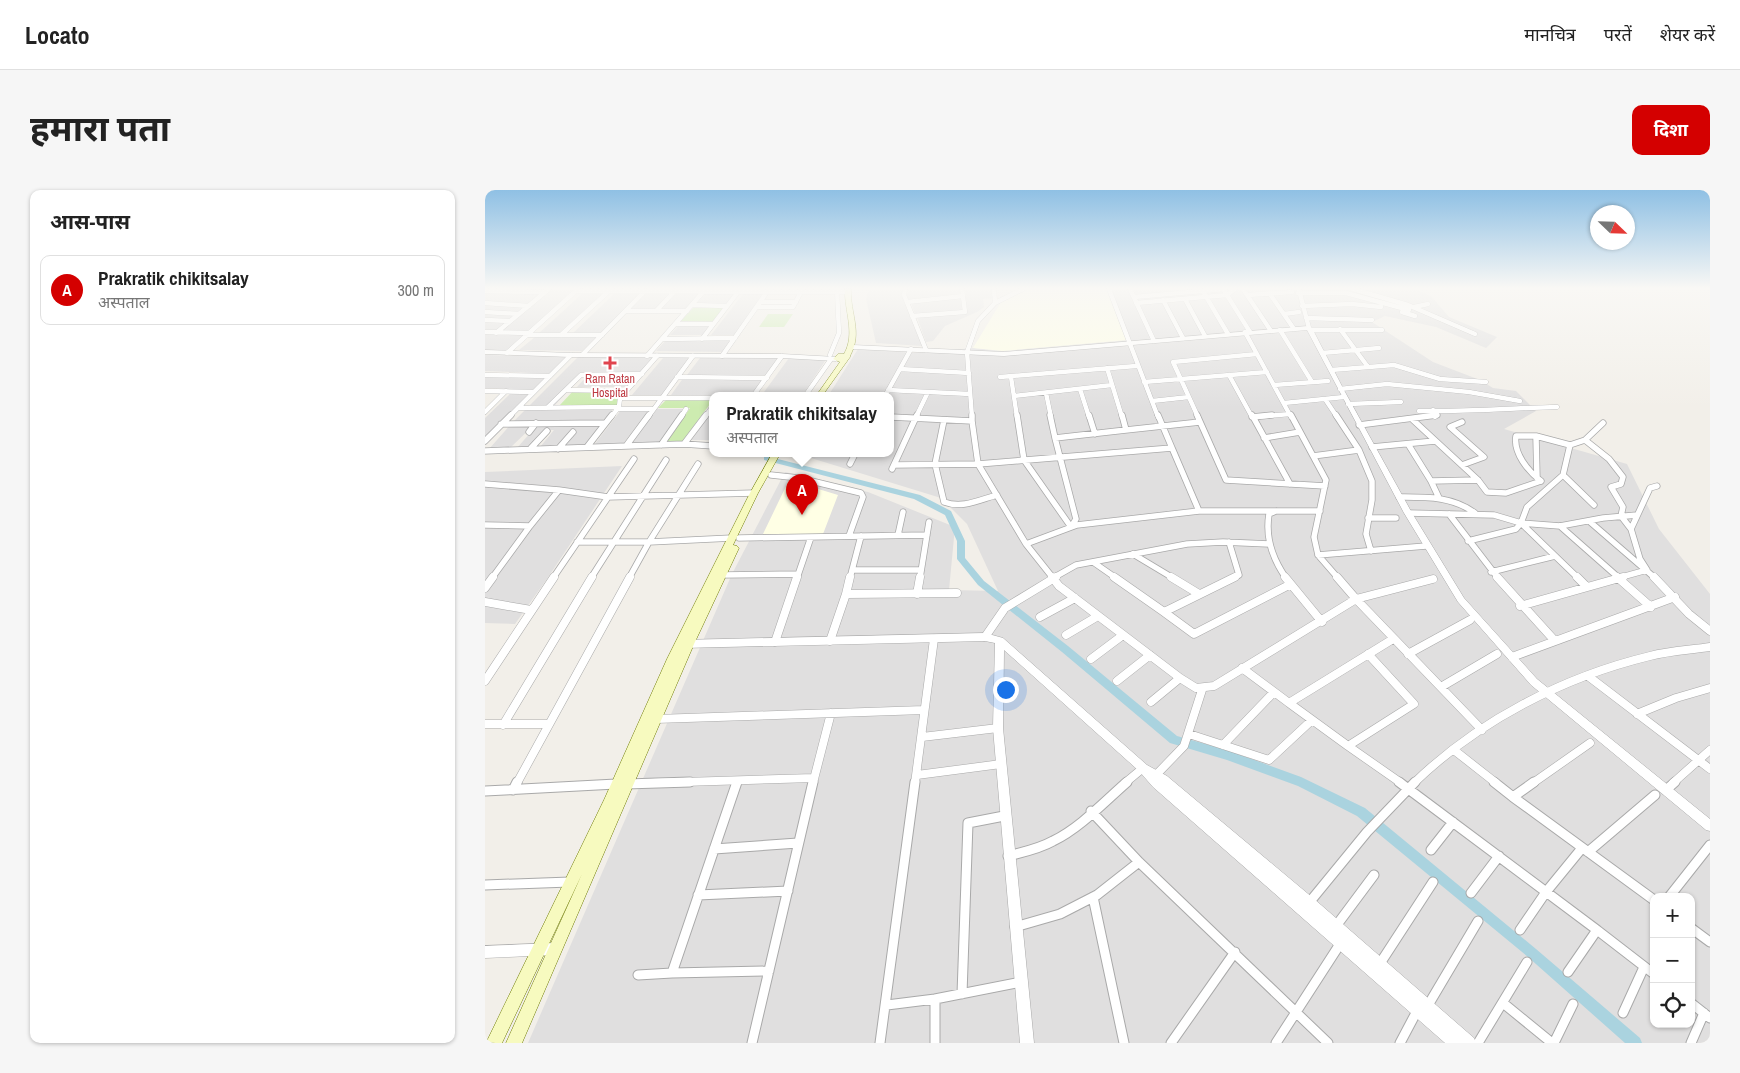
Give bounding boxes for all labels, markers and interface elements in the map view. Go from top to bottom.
text: Locato [25,19,90,51]
text: मानचित्र [1524,22,1576,47]
text: परतें [1604,22,1632,47]
text: शेयर करें [1660,22,1715,47]
text: हमारा पता [30,105,170,152]
button: दिशा [1632,105,1710,155]
north arrow [1590,205,1635,250]
text: आस-पास [50,207,130,236]
text: Prakratik chikitsalay [98,265,249,291]
text: A [62,279,72,301]
text: 300 m [398,279,434,301]
text: अस्पताल [98,291,150,313]
marker: Ram Ratan Hospital [603,356,617,370]
place label: Ram Ratan Hospital [585,371,635,401]
popup [709,392,894,457]
text: Prakratik chikitsalay [726,400,877,426]
text: अस्पताल [726,426,778,448]
pin: A [786,474,818,515]
your location [993,677,1019,703]
map controls [1650,893,1695,1028]
button: + [1650,893,1695,938]
button: − [1650,938,1695,983]
button: locate [1650,983,1695,1028]

